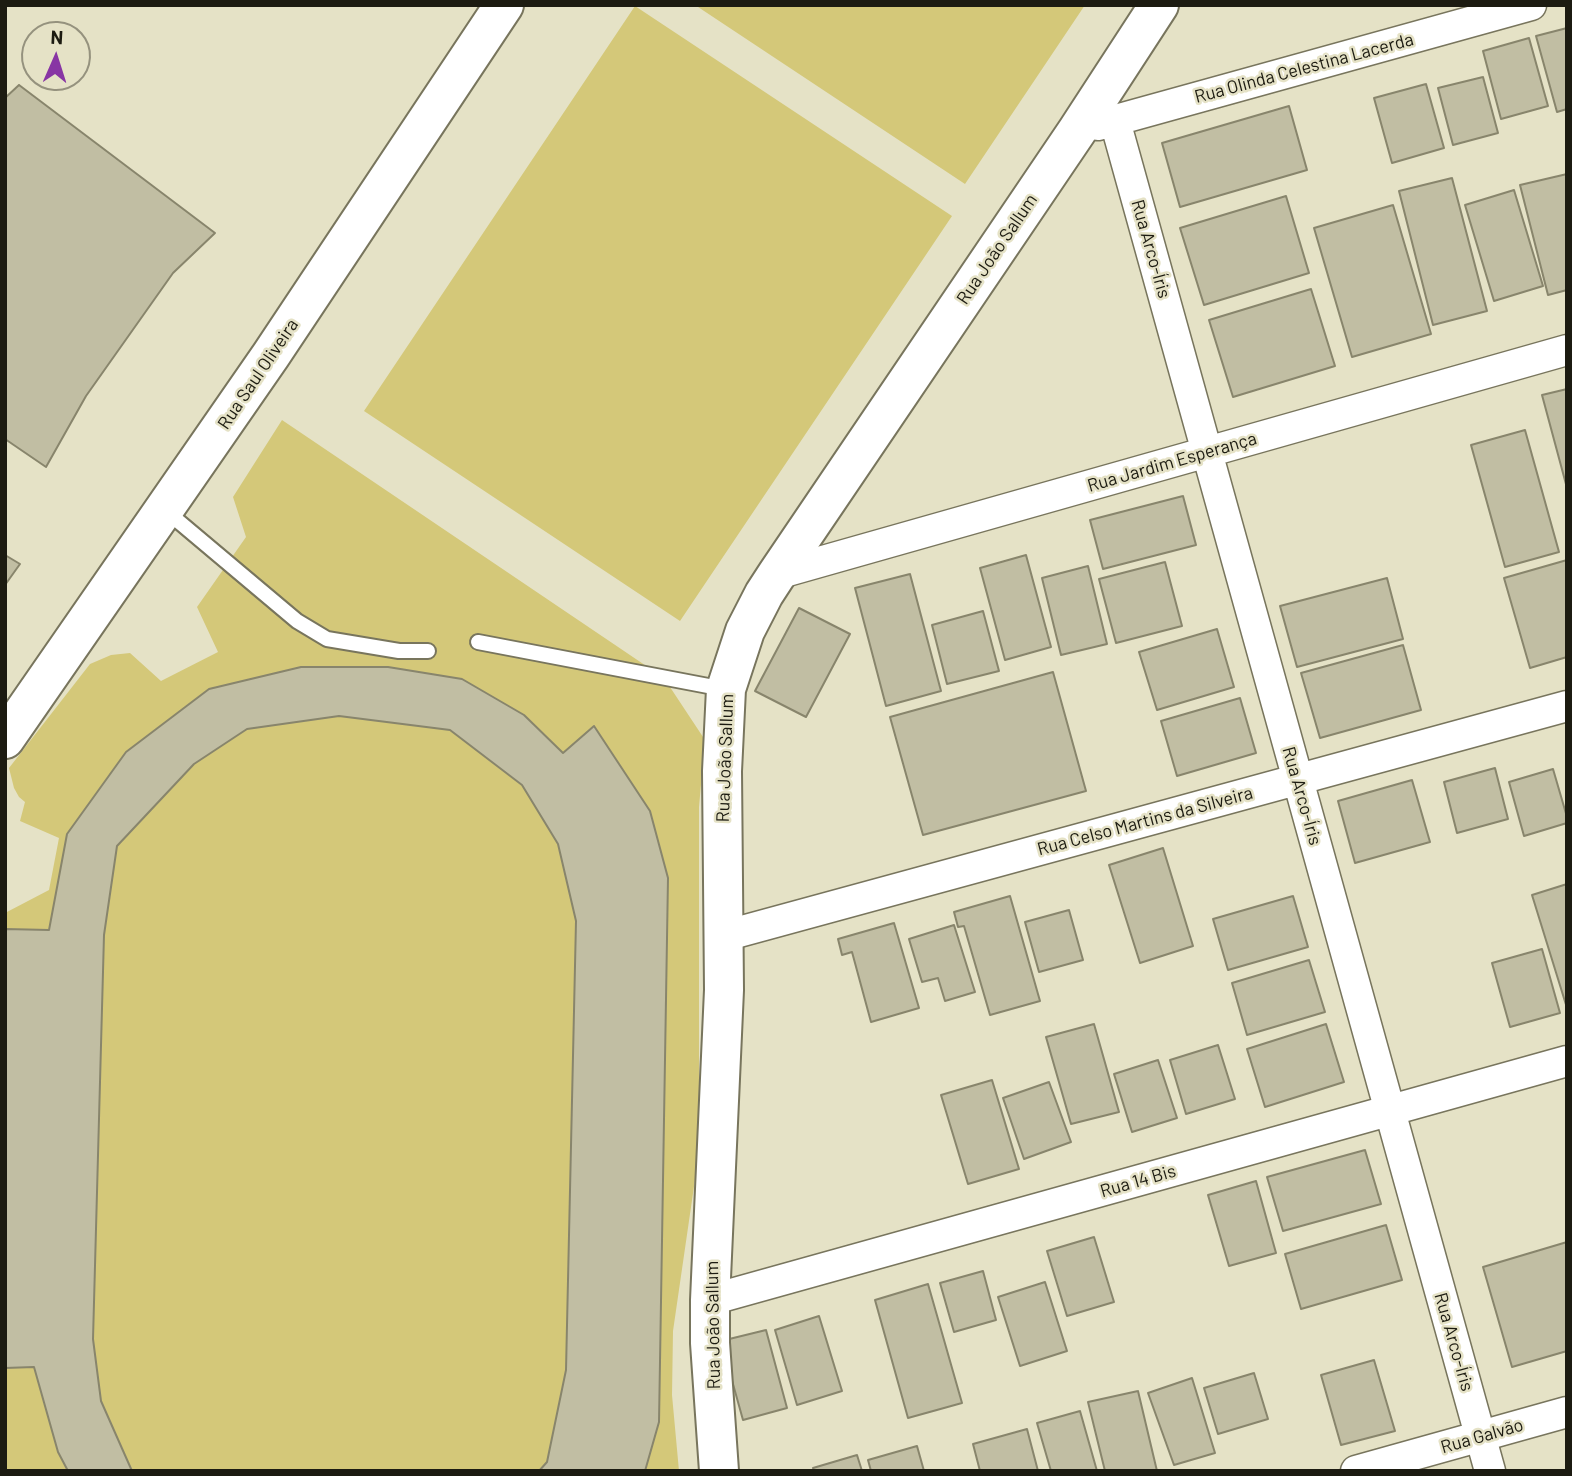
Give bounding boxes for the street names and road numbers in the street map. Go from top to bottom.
street label: Rua Olinda Celestina Lacerda [1192,28,1416,108]
street label: Rua João Sallum [952,190,1042,308]
street label: Rua Arco-Íris [1127,197,1175,301]
street label: Rua Saul Oliveira [213,315,303,433]
street label: Rua Jardim Esperança [1085,427,1259,497]
street label: Rua João Sallum [712,693,738,823]
street label: Rua Arco-Íris [1278,744,1326,848]
street label: Rua Celso Martins da Silveira [1035,782,1255,860]
street label: Rua 14 Bis [1098,1160,1178,1202]
street label: Rua João Sallum [701,1261,725,1389]
street label: Rua Arco-Íris [1430,1290,1478,1394]
street label: Rua Galvão [1438,1414,1526,1458]

